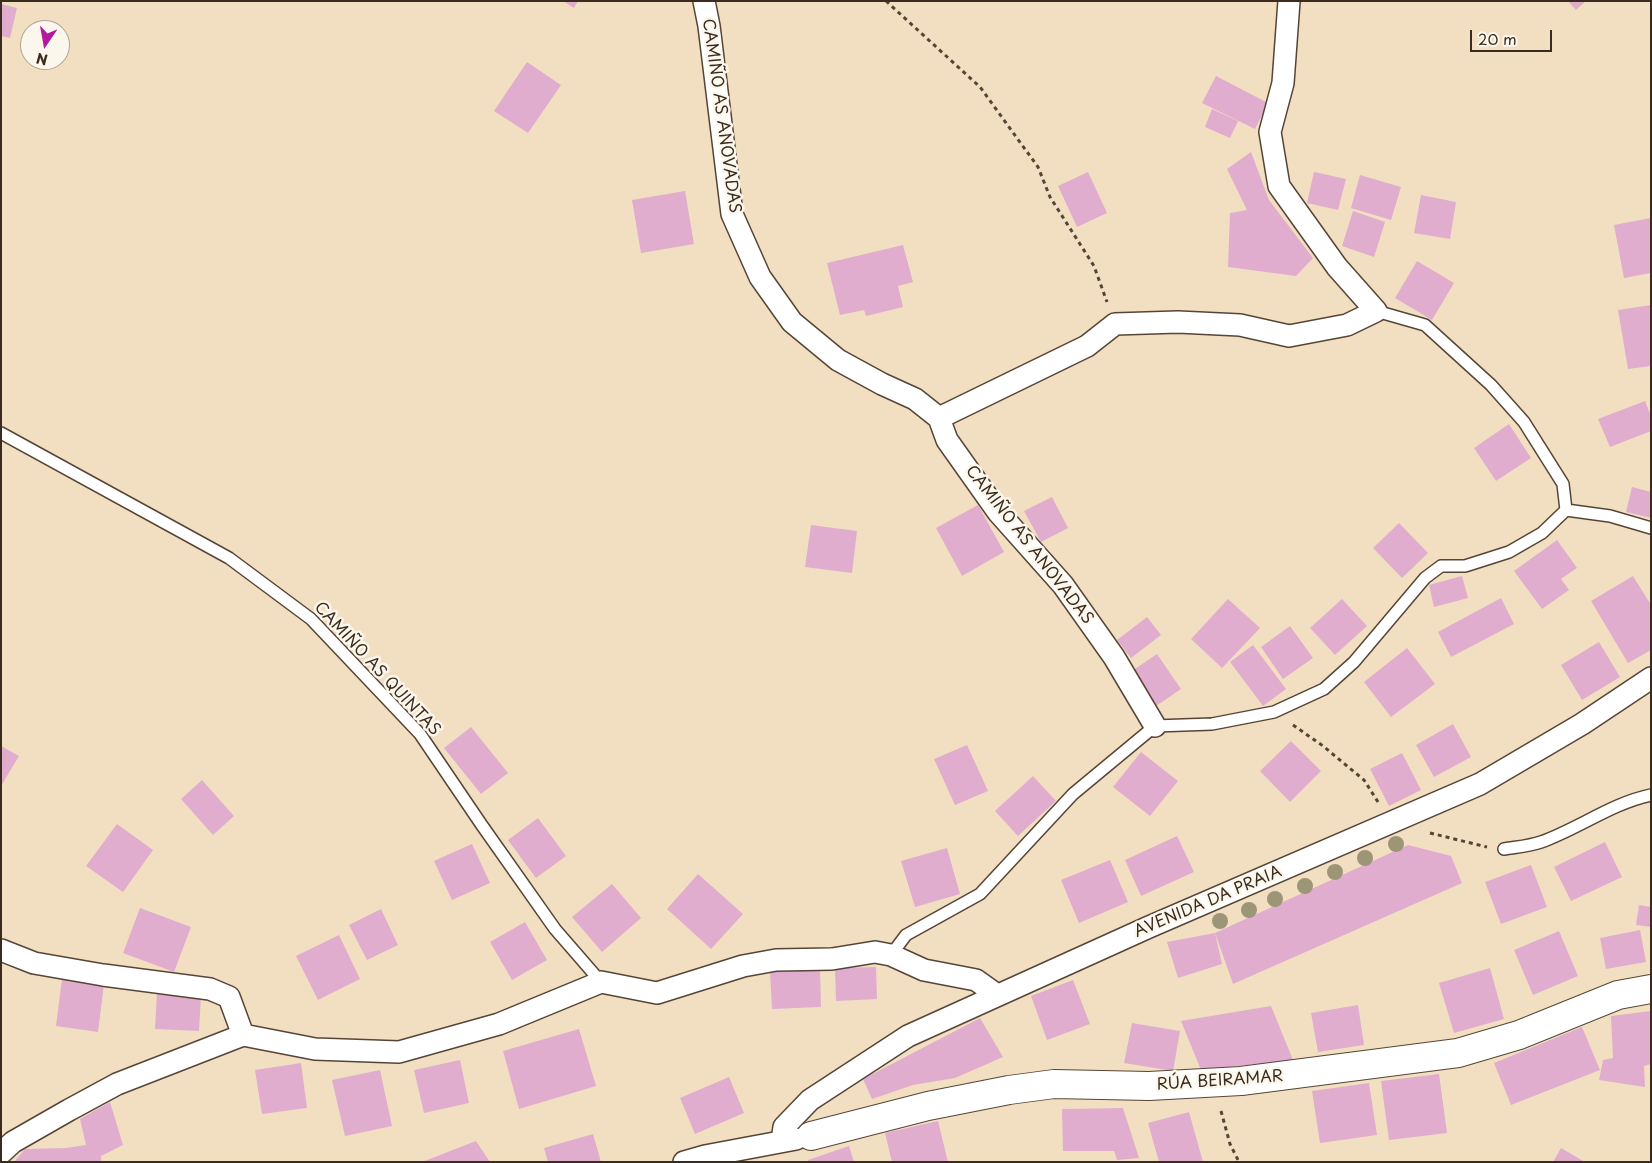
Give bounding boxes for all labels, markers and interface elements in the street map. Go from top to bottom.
street label: CAMIÑO AS ANOVADAS [698,18,744,214]
north arrow [20,20,70,70]
scale bar [1472,20,1554,52]
text: 20 m [1478,27,1517,50]
text: N [34,48,50,71]
street label: CAMIÑO AS ANOVADAS [961,462,1097,628]
street label: CAMIÑO AS QUINTAS [310,598,444,740]
street label: AVENIDA DA PRAIA [1131,862,1285,942]
street label: RÚA BEIRAMAR [1156,1067,1284,1095]

